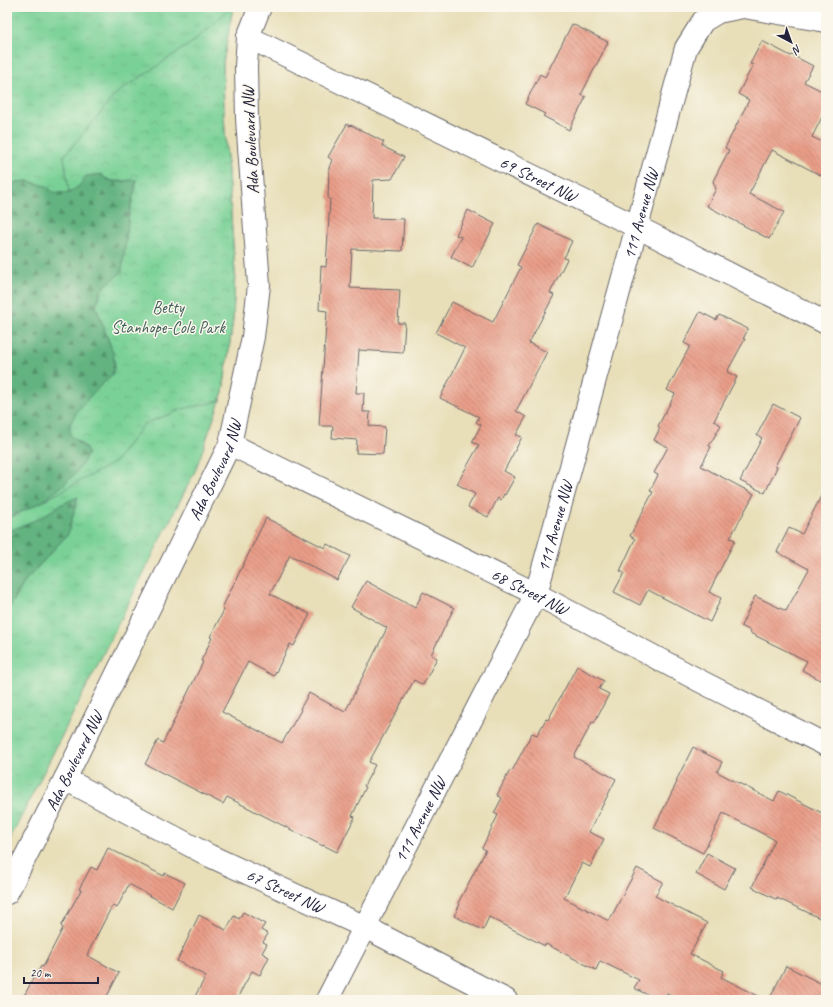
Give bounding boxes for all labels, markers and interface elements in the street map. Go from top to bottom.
north arrow [771,22,811,62]
text: N [789,42,805,58]
street label: Ada Boulevard NW [237,84,264,194]
street label: 69 Street NW [496,152,582,208]
street label: 111 Avenue NW [619,165,664,261]
park label: Betty Stanhope-Cole Park [111,297,227,338]
street label: Ada Boulevard NW [184,416,246,524]
street label: 111 Avenue NW [533,477,578,574]
street label: 68 Street NW [488,564,573,621]
street label: Ada Boulevard NW [41,706,108,814]
street label: 111 Avenue NW [390,772,452,866]
street label: 67 Street NW [243,864,329,919]
scale bar [24,959,98,985]
text: 20 m [30,965,52,981]

